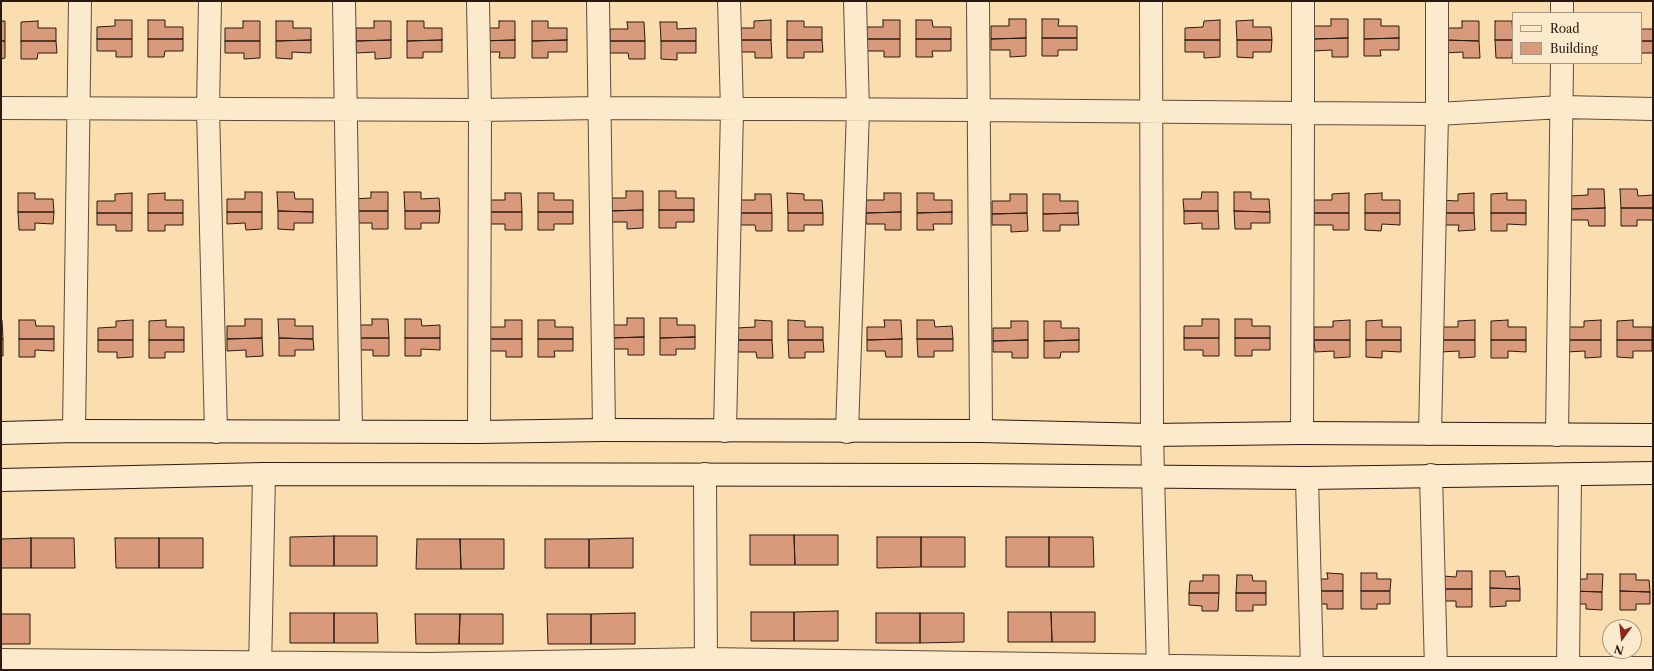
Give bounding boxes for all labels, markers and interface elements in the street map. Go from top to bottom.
legend [1512,12,1642,64]
text: Road [1550,21,1580,36]
text: Building [1550,41,1598,56]
north arrow [1602,619,1642,659]
text: N [1613,642,1626,658]

